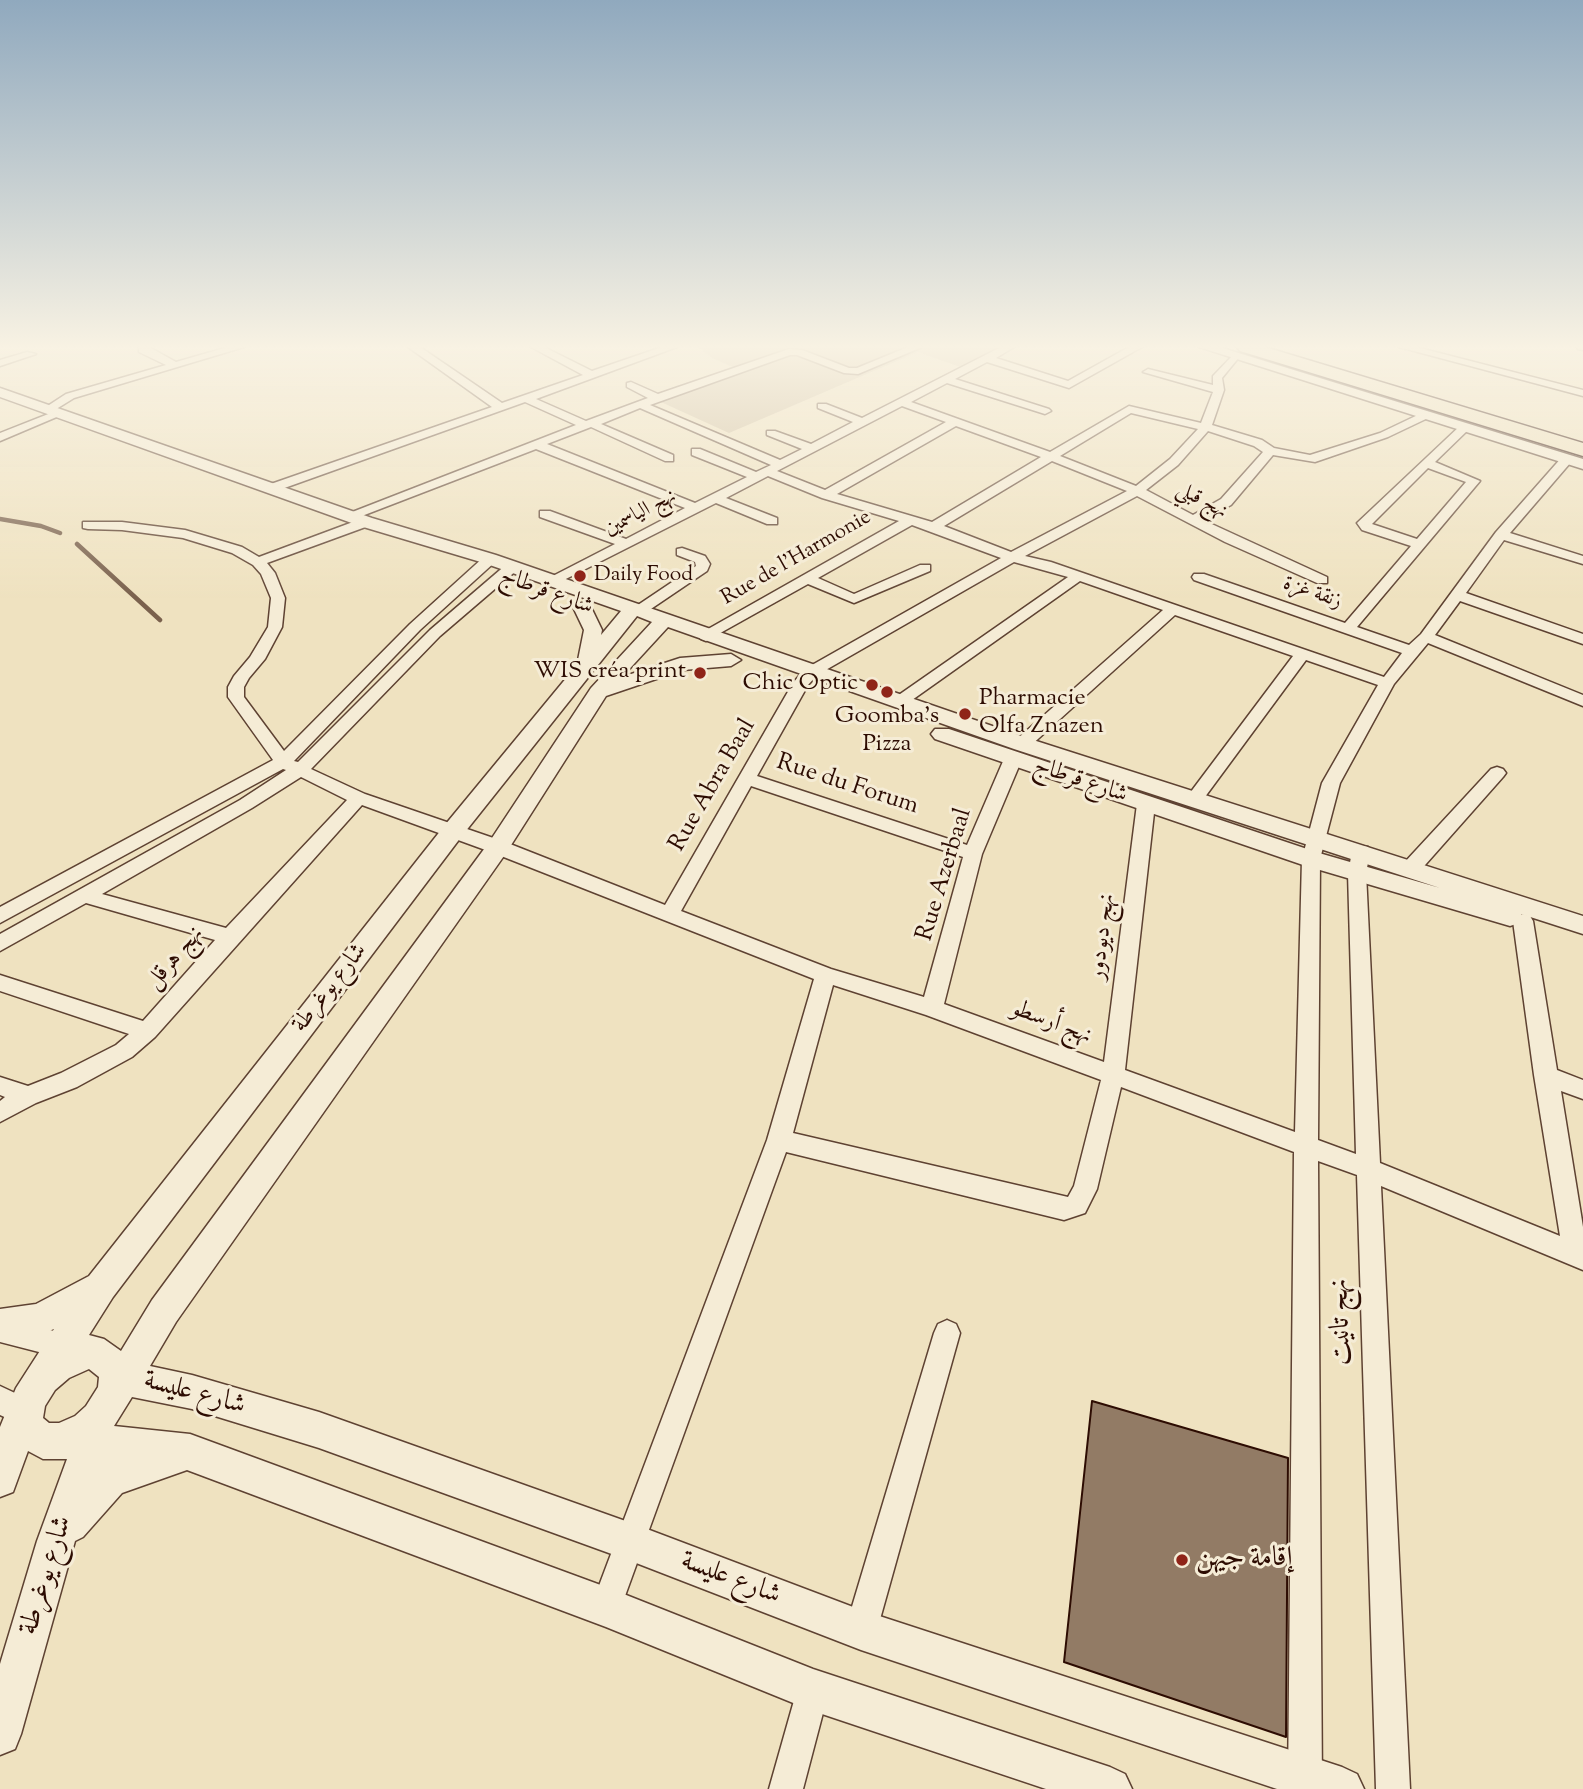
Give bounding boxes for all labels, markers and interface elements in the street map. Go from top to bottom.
street label: نهج قبلي [1171,478,1231,526]
street label: نهج الياسمين [601,485,681,543]
street label: Rue de l'Harmonie [718,506,876,612]
street label: شارع قرطاج [495,563,597,623]
place label: Daily Food [594,563,693,589]
marker: Daily Food [572,568,588,584]
street label: زنقة غزة [1279,572,1345,616]
place label: WIS créa print [534,659,686,687]
marker: WIS créa print [692,665,708,681]
place label: Chic Optic [742,671,858,699]
marker: Chic Optic [864,677,880,693]
marker: Goomba's Pizza [879,684,895,700]
place label: Pharmacie Olfa Znazen [979,686,1104,742]
place label: Goomba's Pizza [835,704,939,760]
marker: Pharmacie Olfa Znazen [957,706,973,722]
street label: Rue Abra Baal [664,715,764,857]
street label: Rue du Forum [772,749,922,823]
street label: شارع قرطاج [1029,753,1131,811]
street label: Rue Azerbaal [912,805,980,945]
street label: نهج ديودور [1084,892,1124,982]
street label: نهج هرقل [141,921,211,997]
street label: شارع يوغرطة [287,939,375,1039]
street label: نهج أرسطو [1007,996,1095,1052]
street label: نهج تانيت [1325,1278,1361,1366]
street label: شارع عليسة [139,1365,249,1425]
street label: شارع يوغرطة [14,1512,82,1640]
place label: إقامة جيهن [1196,1543,1293,1577]
street label: شارع عليسة [675,1546,785,1614]
marker: إقامة جيهن [1174,1552,1190,1568]

